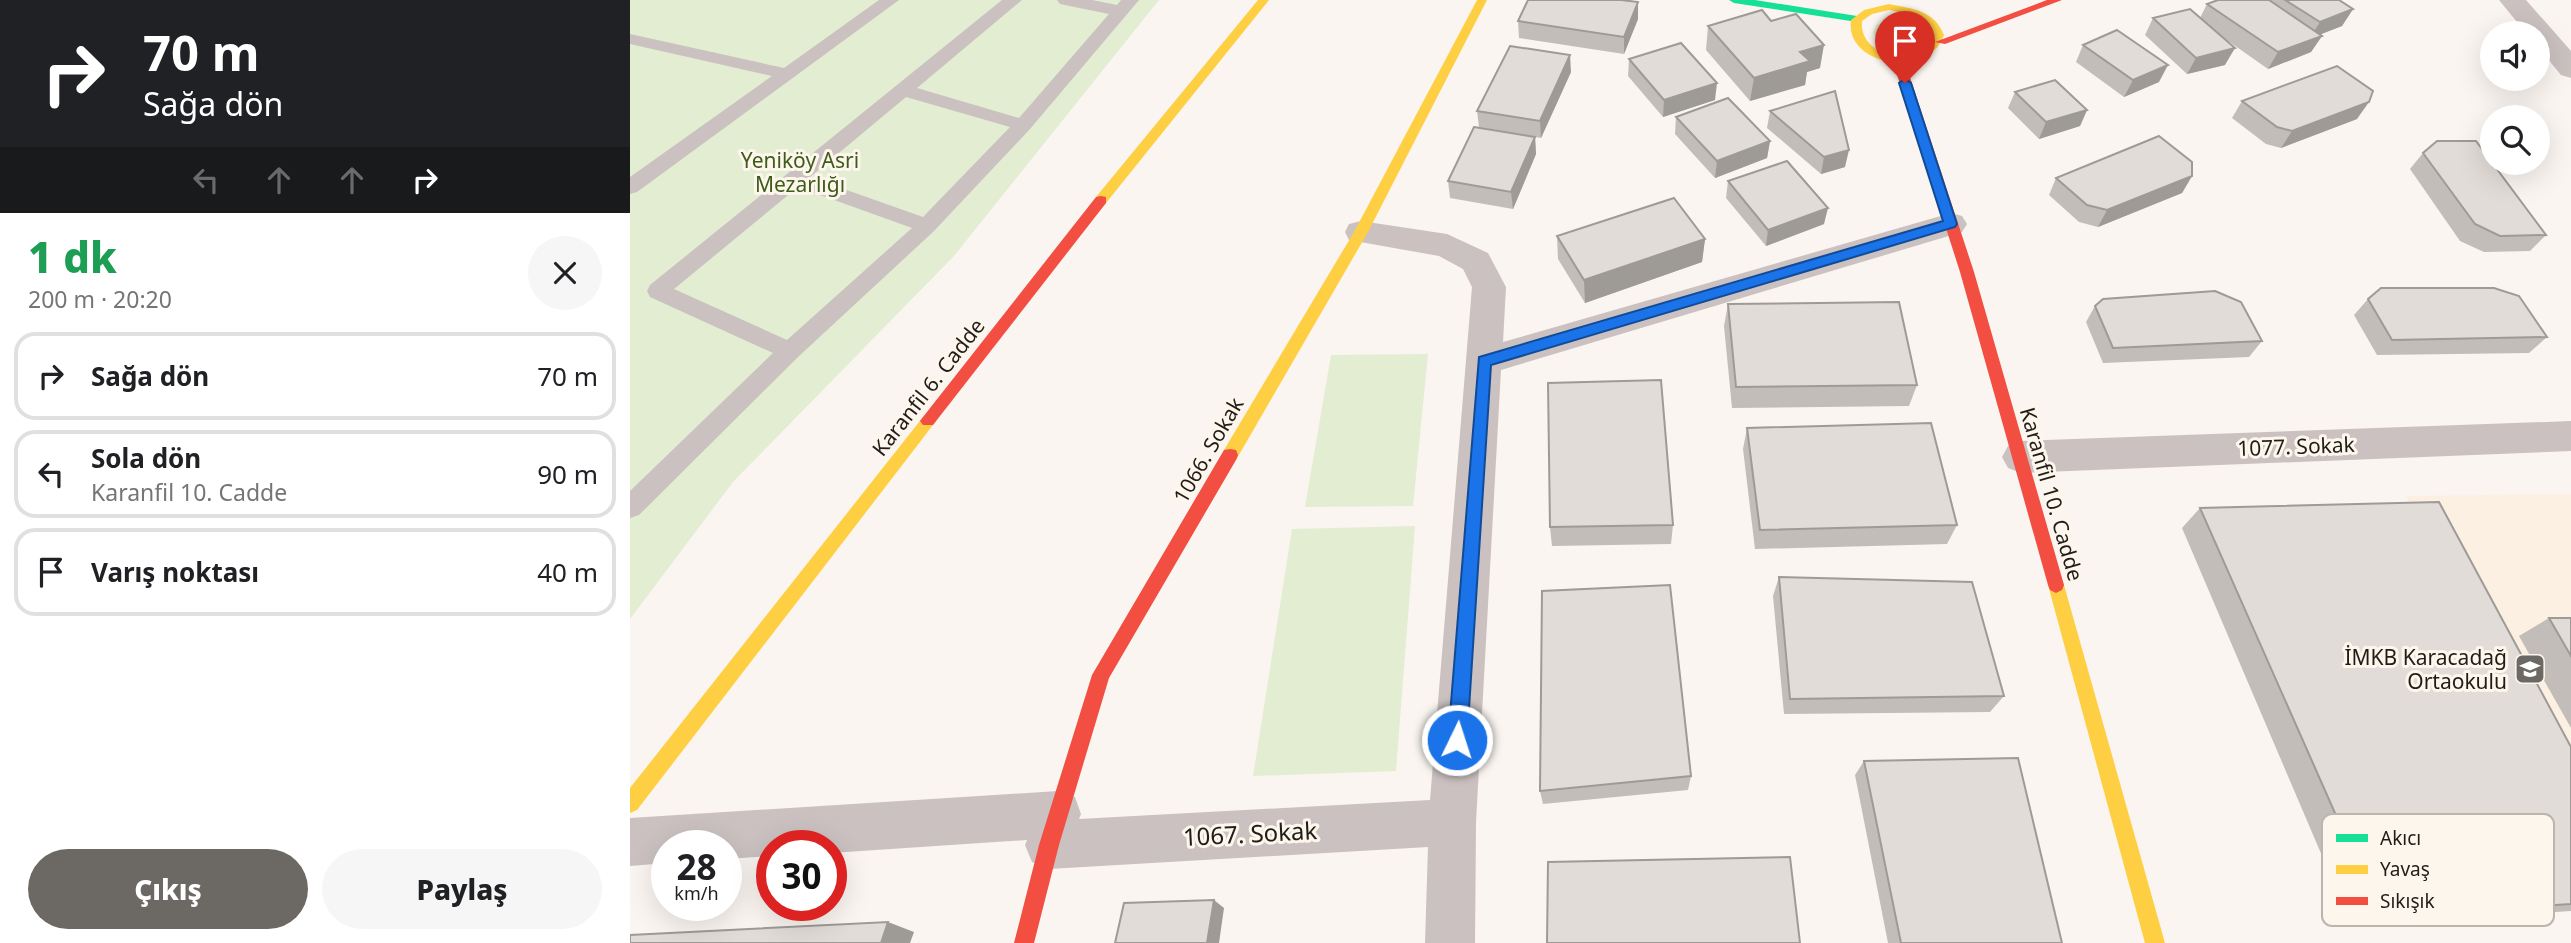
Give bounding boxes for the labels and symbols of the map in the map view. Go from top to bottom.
pin [1875,11,1935,83]
park label: Yeniköy Asri Mezarlığı [741,146,859,198]
street label: Karanfil 6. Cadde [866,313,990,461]
street label: 1066. Sokak [1166,391,1250,508]
street label: Karanfil 10. Cadde [2014,404,2090,584]
street label: 1077. Sokak [2237,430,2356,462]
place label: İMKB Karacadağ Ortaokulu [2344,643,2507,695]
school or university icon: İMKB Karacadağ Ortaokulu [2513,652,2547,686]
position arrow [1420,703,1494,777]
street label: 1067. Sokak [1182,813,1318,853]
legend [2322,814,2554,926]
text: Akıcı [2380,825,2421,851]
speed limit sign: 30 [756,830,847,921]
text: Yavaş [2380,856,2430,882]
text: Sıkışık [2380,888,2435,914]

